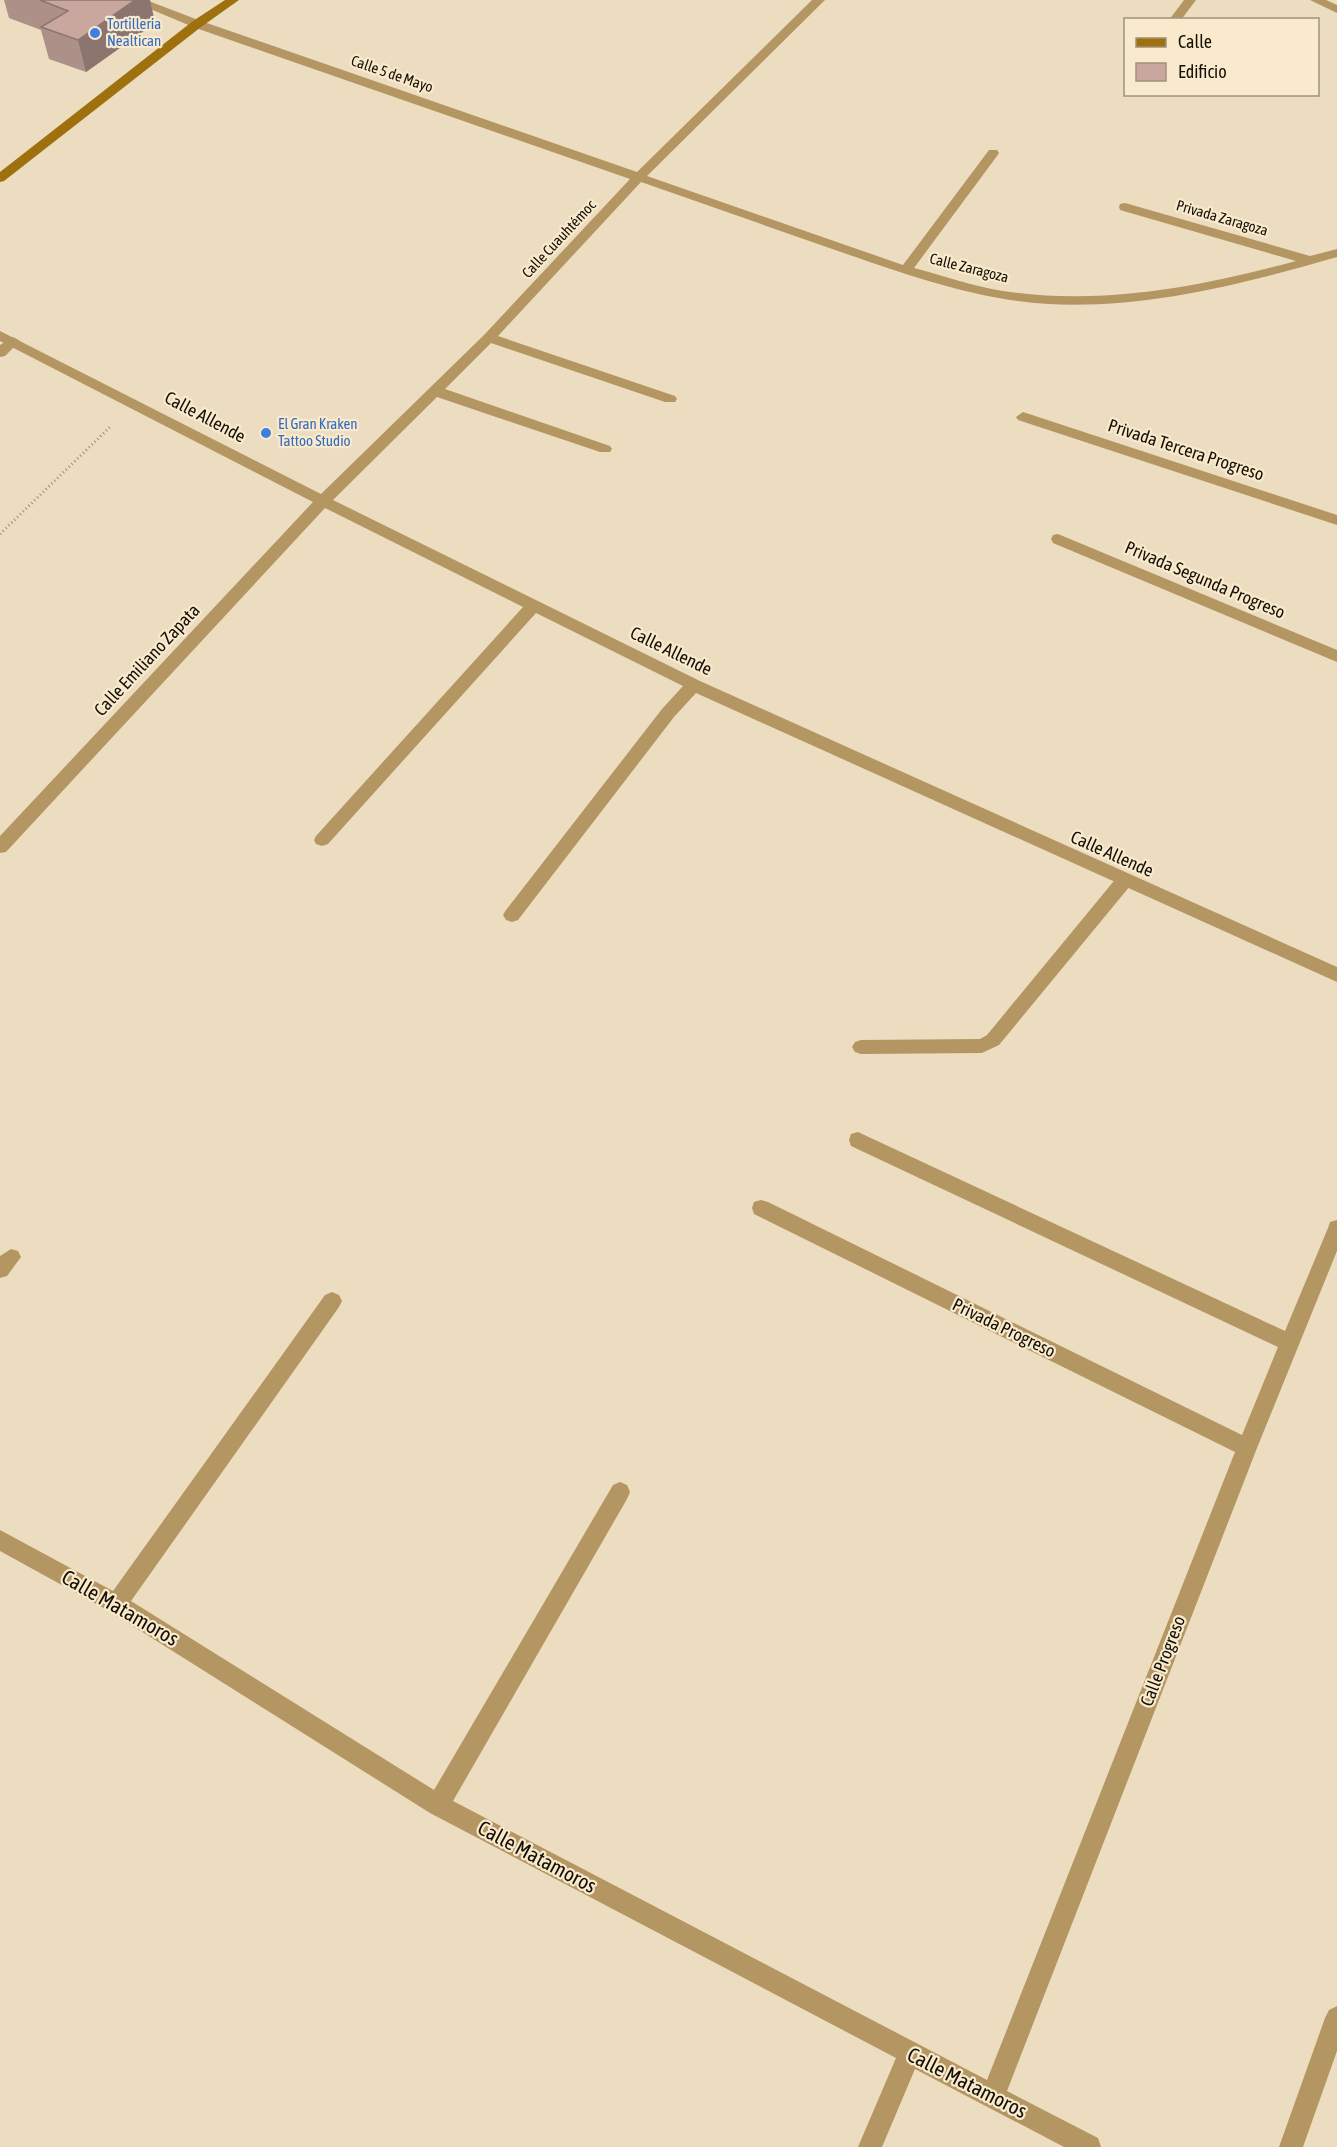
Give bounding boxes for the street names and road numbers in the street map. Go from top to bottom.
street label: Calle 5 de Mayo [349,52,435,95]
street label: Calle Cuauhtémoc [518,196,599,281]
street label: Privada Zaragoza [1174,196,1270,239]
street label: Calle Zaragoza [928,250,1010,286]
street label: Calle Allende [161,387,249,447]
street label: Privada Tercera Progreso [1105,414,1267,485]
street label: Privada Segunda Progreso [1122,536,1289,623]
street label: Calle Emiliano Zapata [89,599,204,720]
street label: Calle Allende [627,622,715,679]
street label: Calle Allende [1068,826,1157,881]
street label: Privada Progreso [949,1294,1059,1362]
street label: Calle Matamoros [58,1564,183,1650]
street label: Calle Progreso [1136,1613,1189,1709]
street label: Calle Matamoros [474,1815,601,1897]
street label: Calle Matamoros [904,2042,1031,2122]

